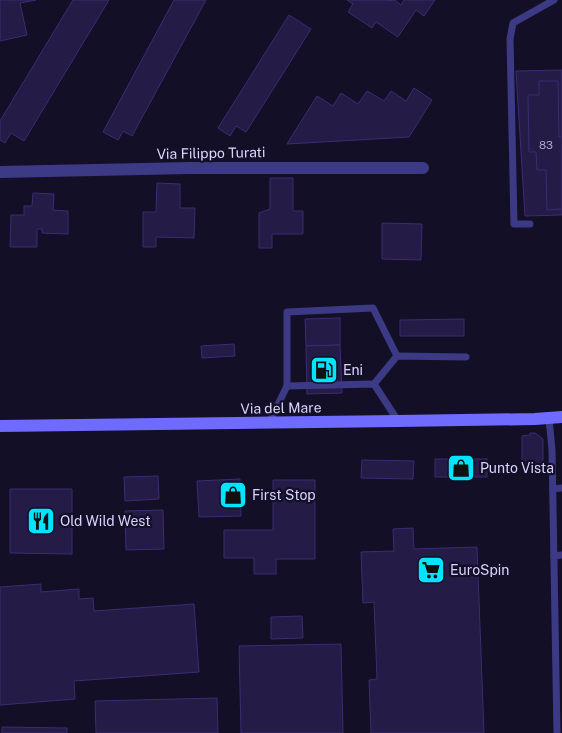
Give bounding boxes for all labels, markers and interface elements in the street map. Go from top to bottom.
house number: 83 [539,139,553,151]
street label: Via Filippo Turati [156,144,266,162]
fuel station icon: Eni [309,355,339,385]
place label: Eni [343,362,363,378]
street label: Via del Mare [240,399,322,417]
shop icon: Punto Vista [446,453,476,483]
place label: Punto Vista [480,460,554,476]
shop icon: First Stop [218,480,248,510]
place label: First Stop [252,487,316,503]
restaurant icon: Old Wild West [26,506,56,536]
place label: Old Wild West [60,513,151,529]
supermarket icon: EuroSpin [416,555,446,585]
place label: EuroSpin [450,562,509,578]

